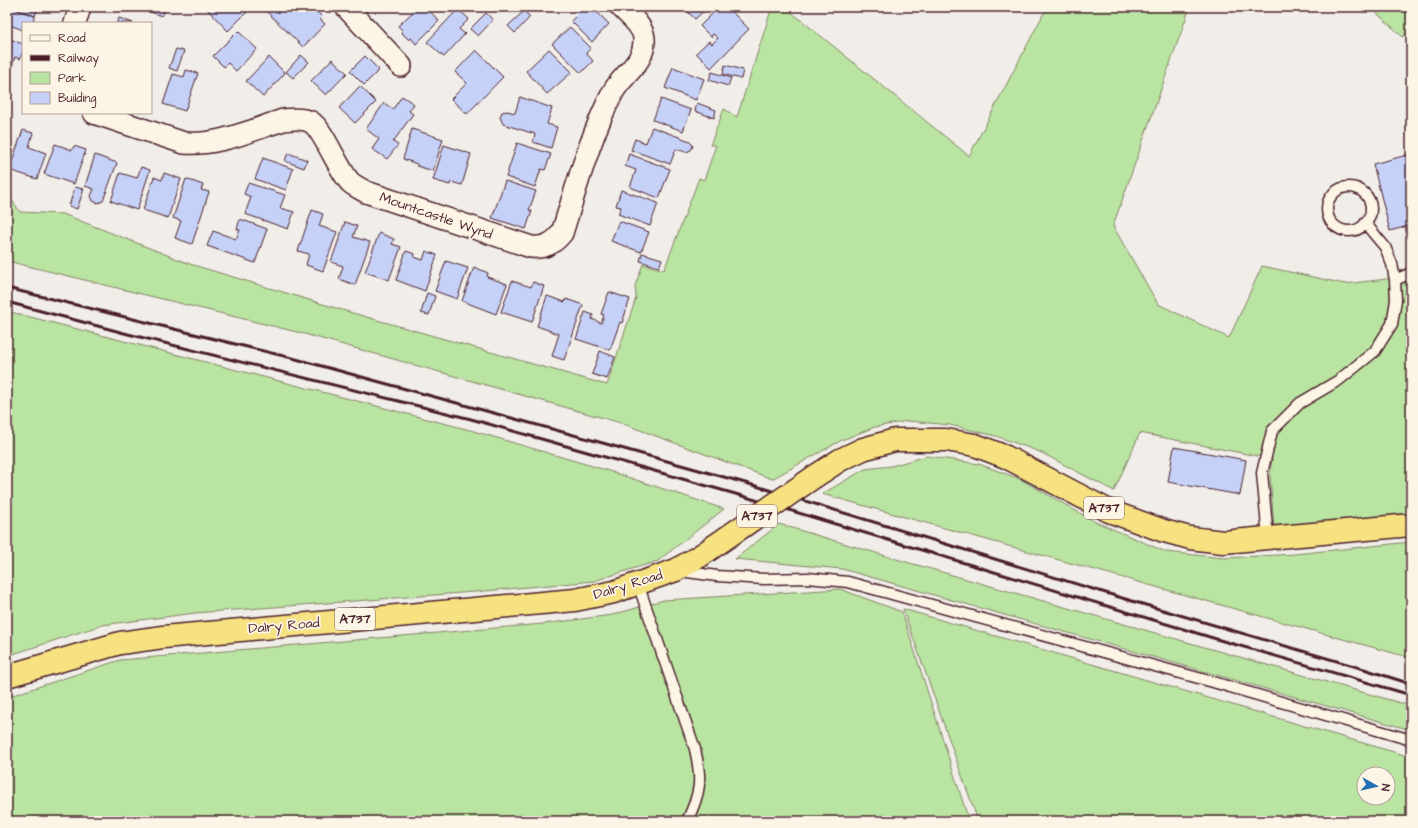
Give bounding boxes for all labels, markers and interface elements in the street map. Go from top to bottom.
legend [22,22,152,114]
text: Road [58,30,86,47]
text: Railway [58,50,99,68]
text: Park [58,70,86,87]
text: Building [58,90,96,108]
street label: Mountcastle Wynd [377,187,495,245]
road number: A737 [1084,497,1124,519]
road number: A737 [737,505,777,527]
street label: Dalry Road [591,565,665,605]
road number: A737 [335,608,375,630]
street label: Dalry Road [247,613,321,639]
north arrow [1356,766,1396,806]
text: N [1377,783,1393,792]

